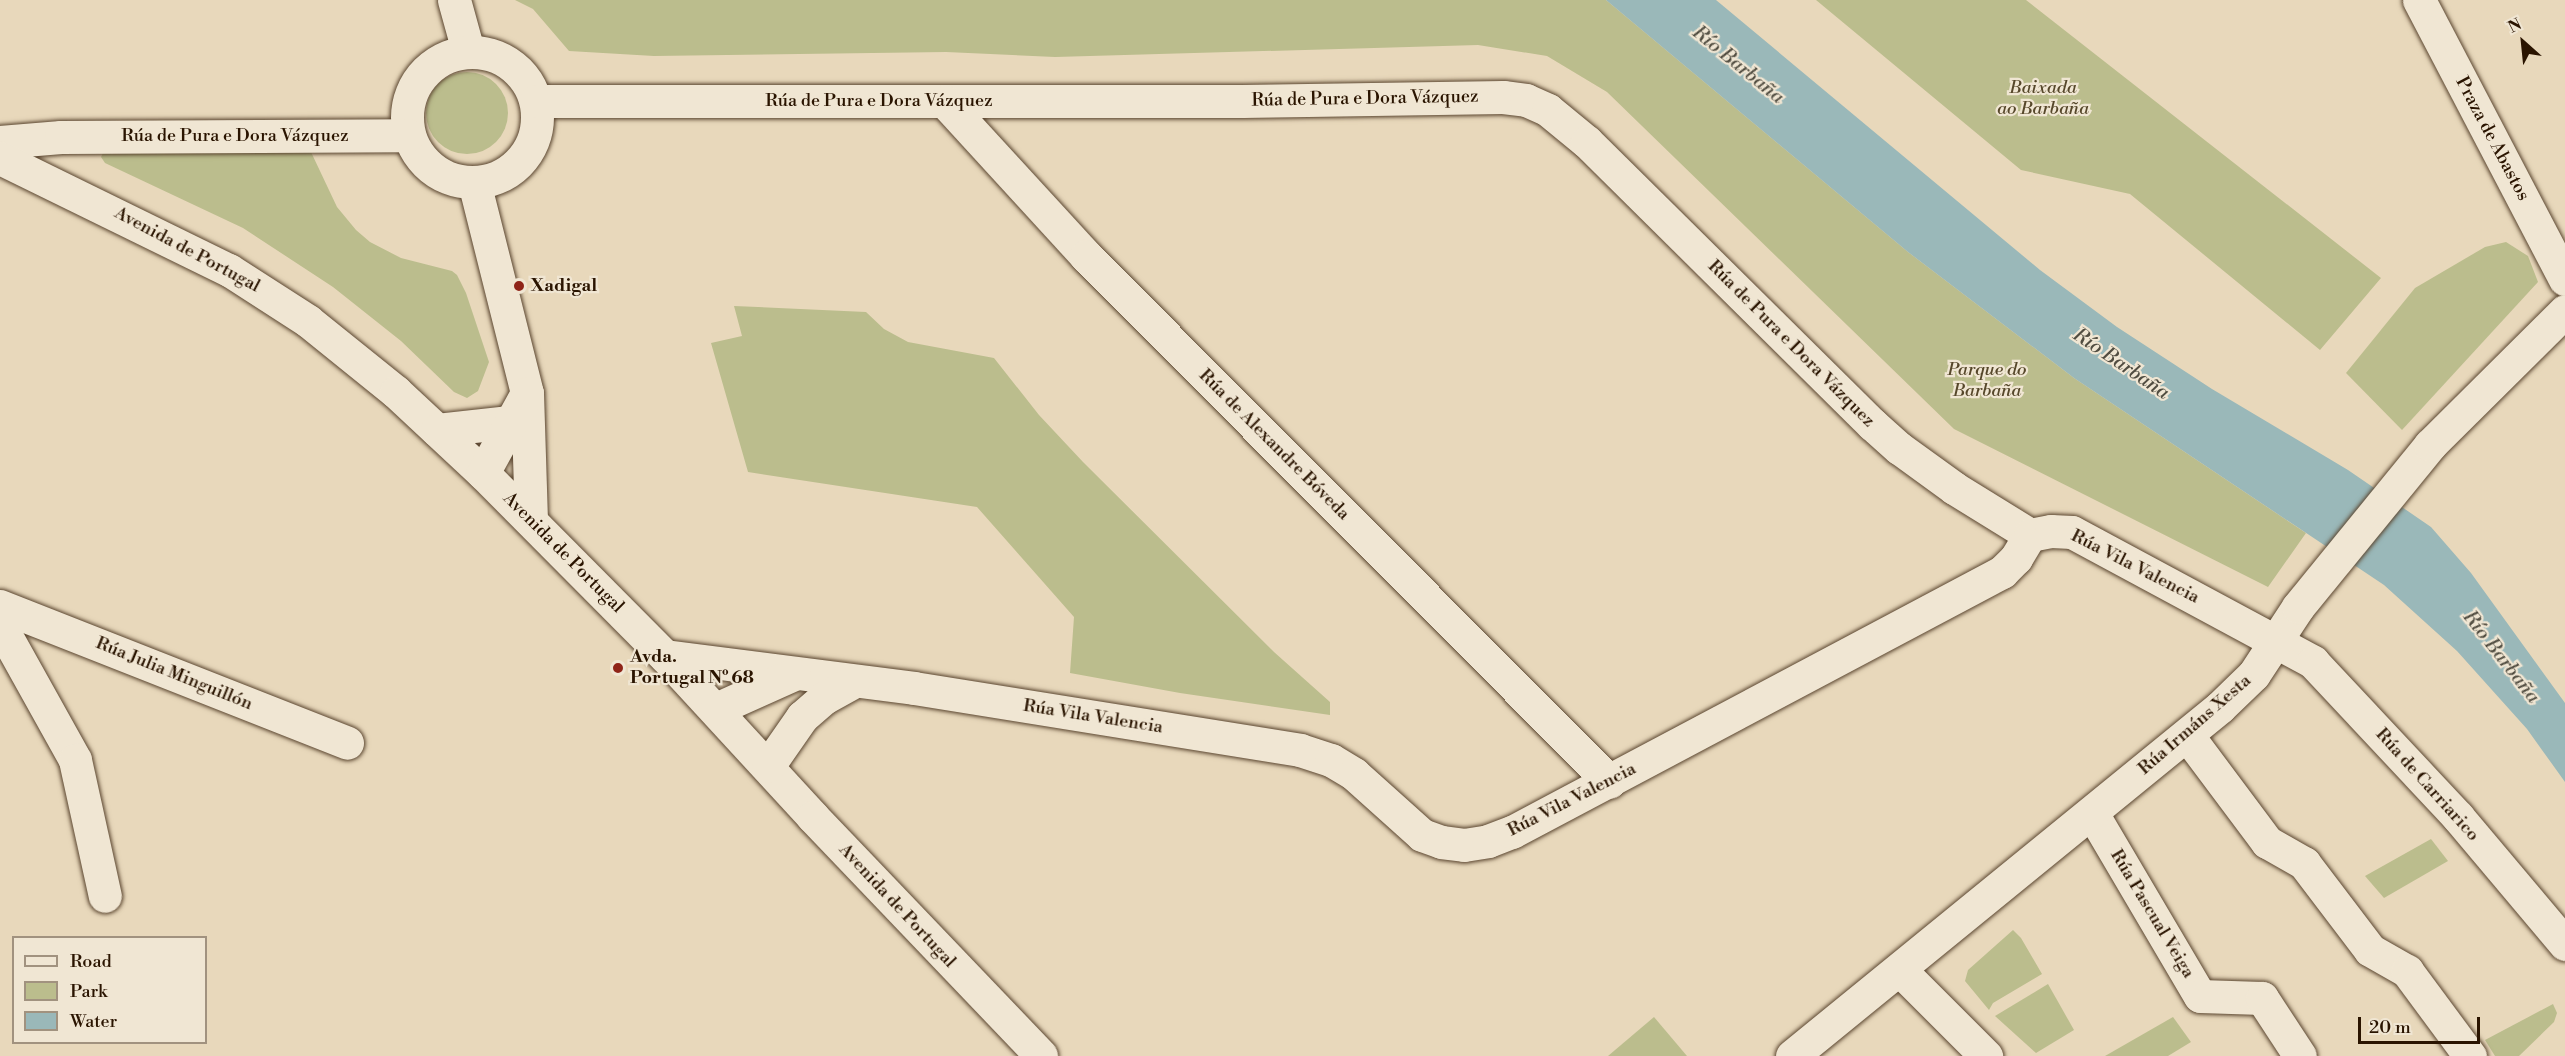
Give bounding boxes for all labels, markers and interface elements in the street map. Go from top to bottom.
north arrow [2493,12,2553,72]
text: N [2505,14,2525,38]
water label: Río Barbaña [1687,21,1789,109]
street label: Praza de Abastos [2450,73,2534,205]
park label: Baixada ao Barbaña [1997,78,2089,121]
street label: Rúa de Pura e Dora Vázquez [1251,86,1479,112]
street label: Rúa de Pura e Dora Vázquez [765,90,993,112]
street label: Rúa de Pura e Dora Vázquez [121,125,349,147]
street label: Avenida de Portugal [110,202,264,298]
street label: Rúa de Pura e Dora Vázquez [1703,256,1879,432]
place label: Xadigal [531,275,597,297]
marker: Xadigal [512,279,526,293]
water label: Río Barbaña [2068,323,2174,405]
park label: Parque do Barbaña [1948,360,2026,403]
street label: Rúa de Alexandre Bóveda [1194,365,1354,525]
street label: Avenida de Portugal [498,488,628,618]
street label: Rúa Vila Valencia [2067,525,2203,609]
water label: Río Barbaña [2457,606,2545,708]
street label: Rúa Julia Minguillón [92,633,256,715]
place label: Avda. Portugal Nº 68 [630,647,754,690]
marker: Avda. Portugal Nº 68 [611,661,625,675]
street label: Rúa Irmáns Xesta [2134,670,2256,780]
street label: Rúa Vila Valencia [1022,695,1164,739]
street label: Rúa de Carriarico [2371,724,2483,846]
street label: Rúa Vila Valencia [1504,758,1640,842]
street label: Avenida de Portugal [834,839,960,973]
street label: Rúa Pascual Veiga [2105,846,2199,982]
legend [12,936,207,1044]
text: Road [70,950,112,973]
text: Park [70,980,107,1003]
scale bar [2361,1005,2482,1043]
text: Water [70,1010,117,1033]
text: 20 m [2369,1016,2411,1039]

